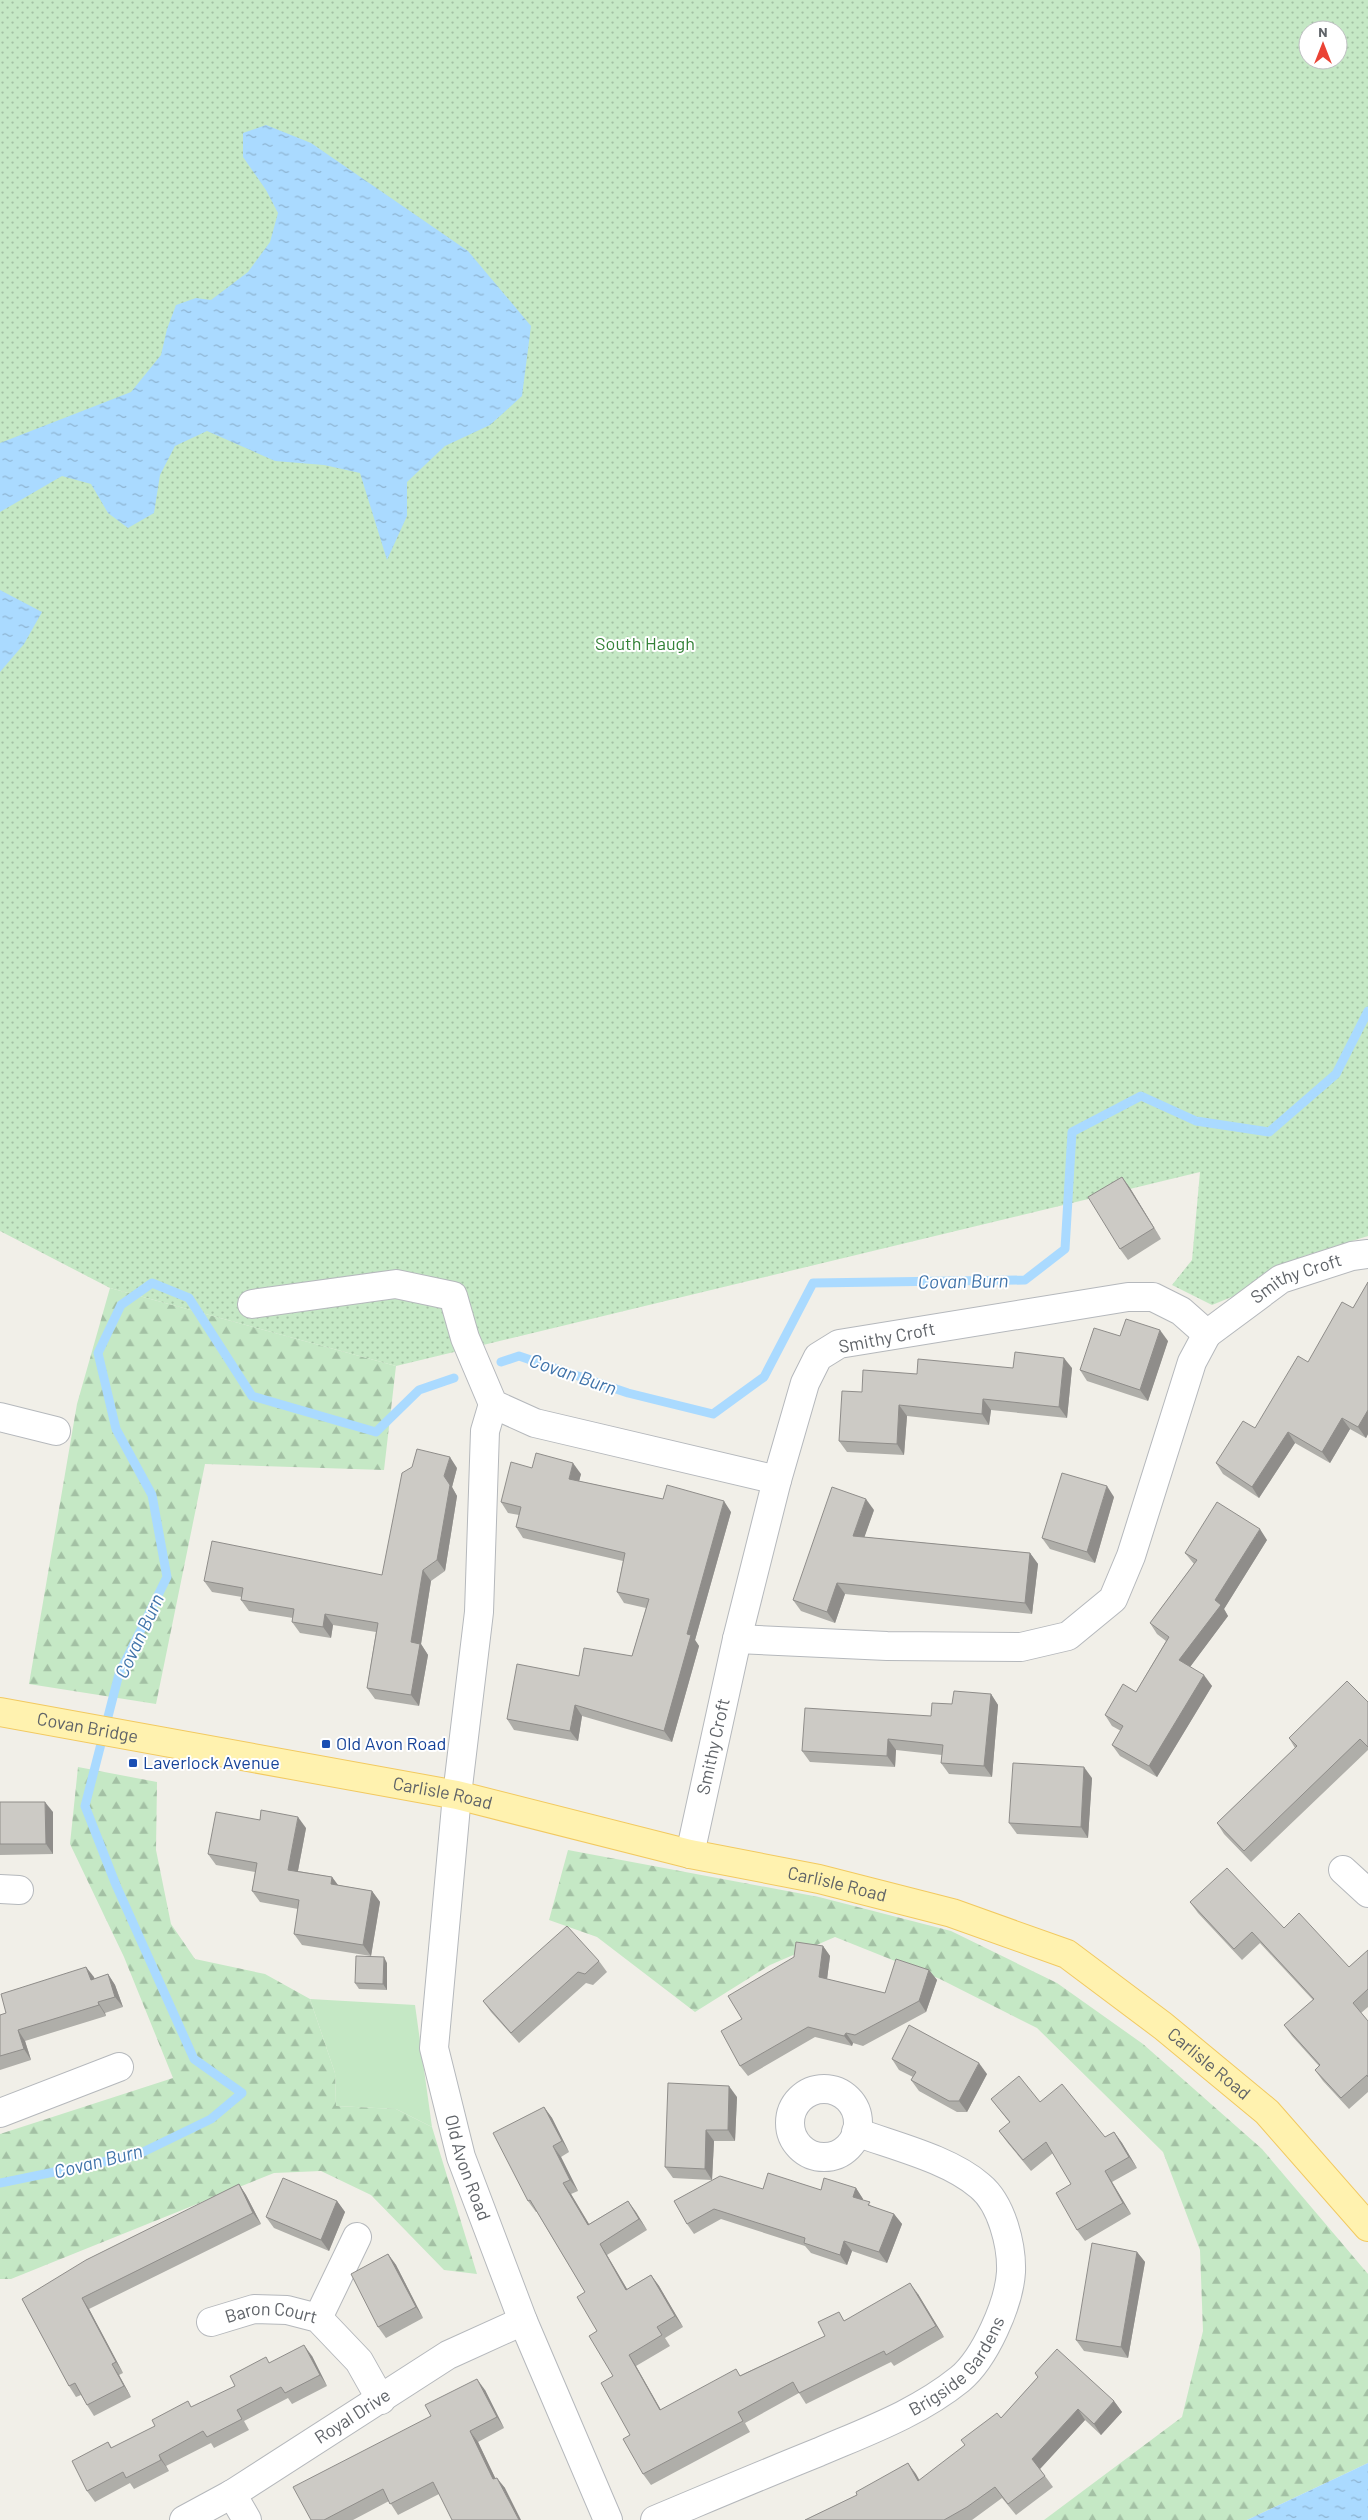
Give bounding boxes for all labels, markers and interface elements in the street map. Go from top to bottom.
north arrow [1298,20,1348,70]
text: N [1318,23,1328,40]
park label: South Haugh [595,632,695,654]
street label: Smithy Croft [1246,1248,1344,1308]
water label: Covan Burn [917,1268,1009,1293]
street label: Smithy Croft [837,1317,937,1357]
water label: Covan Burn [527,1348,620,1399]
water label: Covan Burn [109,1590,168,1682]
street label: Smithy Croft [691,1696,734,1797]
street label: Covan Bridge [35,1707,140,1747]
place label: Old Avon Road [336,1732,446,1754]
marker: Old Avon Road [320,1738,332,1750]
place label: Laverlock Avenue [143,1751,280,1773]
marker: Laverlock Avenue [127,1757,139,1769]
street label: Carlisle Road [391,1772,495,1814]
street label: Carlisle Road [786,1861,889,1906]
street label: Carlisle Road [1163,2022,1255,2104]
street label: Old Avon Road [441,2112,496,2223]
water label: Covan Burn [51,2138,145,2183]
street label: Baron Court [222,2297,320,2327]
street label: Brigside Gardens [905,2313,1009,2420]
street label: Royal Drive [310,2383,394,2448]

